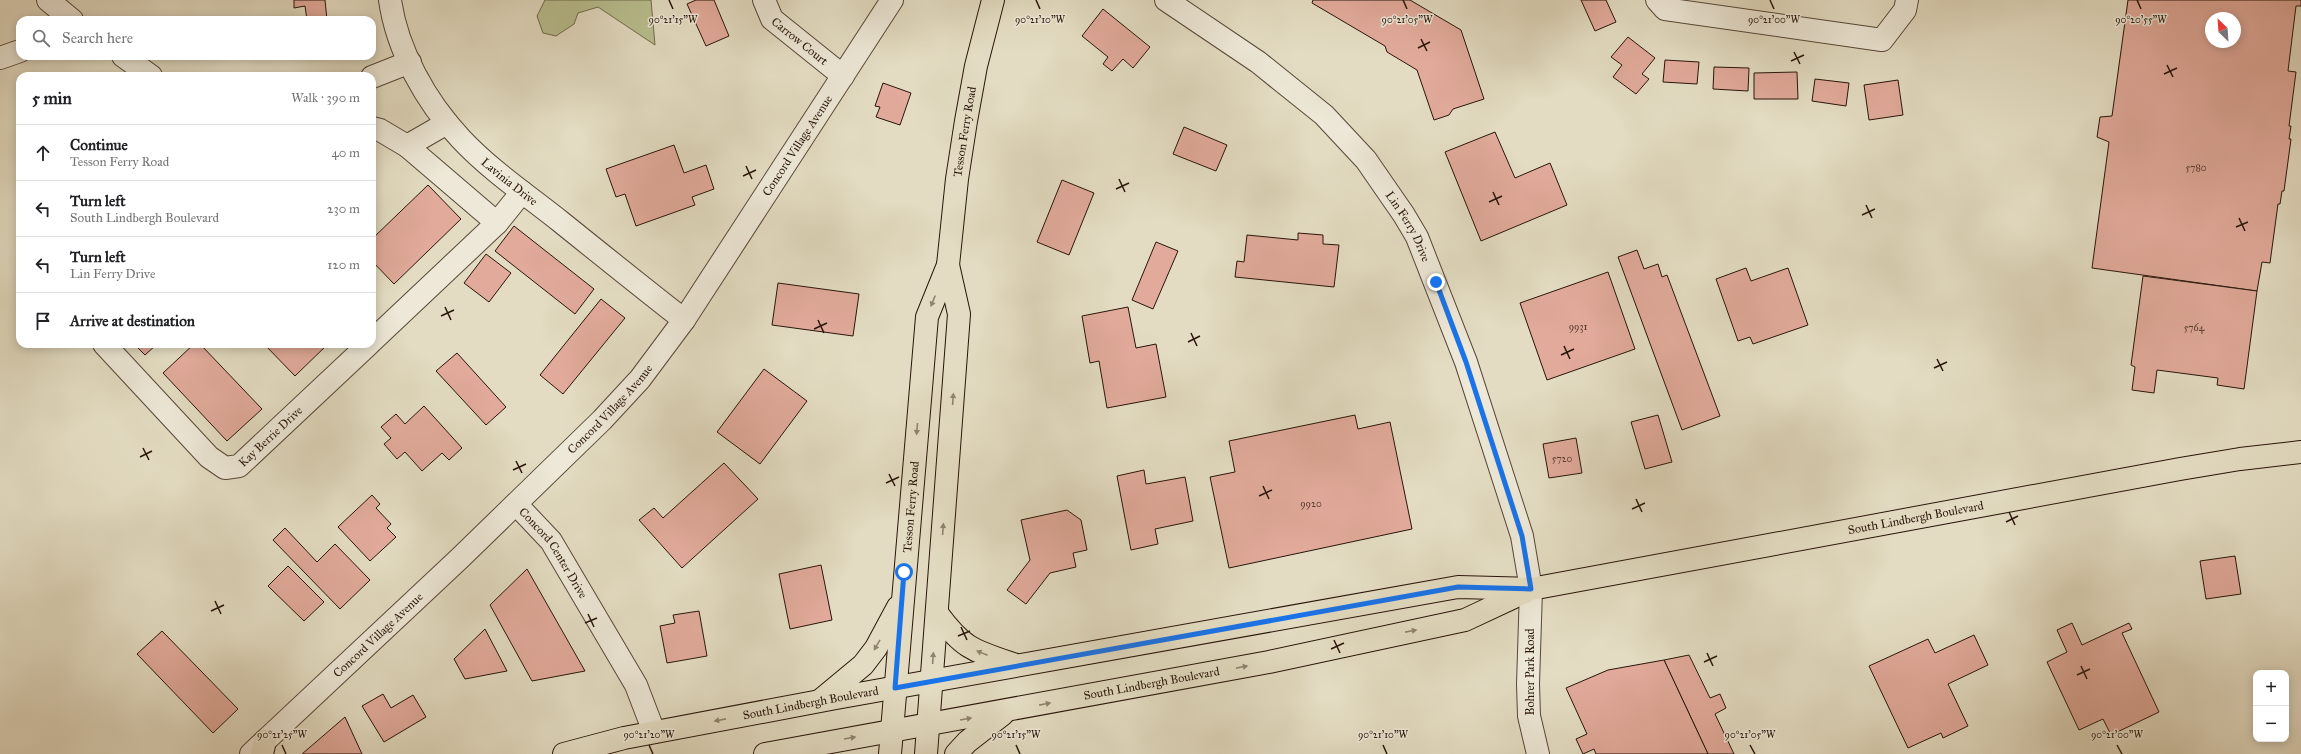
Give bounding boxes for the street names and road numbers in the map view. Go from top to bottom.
street label: Carrow Court [769,14,831,68]
street label: Tesson Ferry Road [950,85,979,178]
street label: Concord Village Avenue [759,93,835,199]
street label: Lavinia Drive [478,155,540,208]
street label: Lin Ferry Drive [1383,188,1433,264]
street label: Concord Village Avenue [565,362,655,457]
street label: Kay Berrie Drive [236,403,305,470]
street label: Tesson Ferry Road [900,461,922,553]
street label: South Lindbergh Boulevard [1847,498,1985,537]
street label: Concord Center Drive [516,505,590,601]
street label: Concord Village Avenue [330,590,426,680]
street label: Bohrer Park Road [1523,628,1537,716]
street label: South Lindbergh Boulevard [1083,664,1221,703]
street label: South Lindbergh Boulevard [742,684,880,722]

